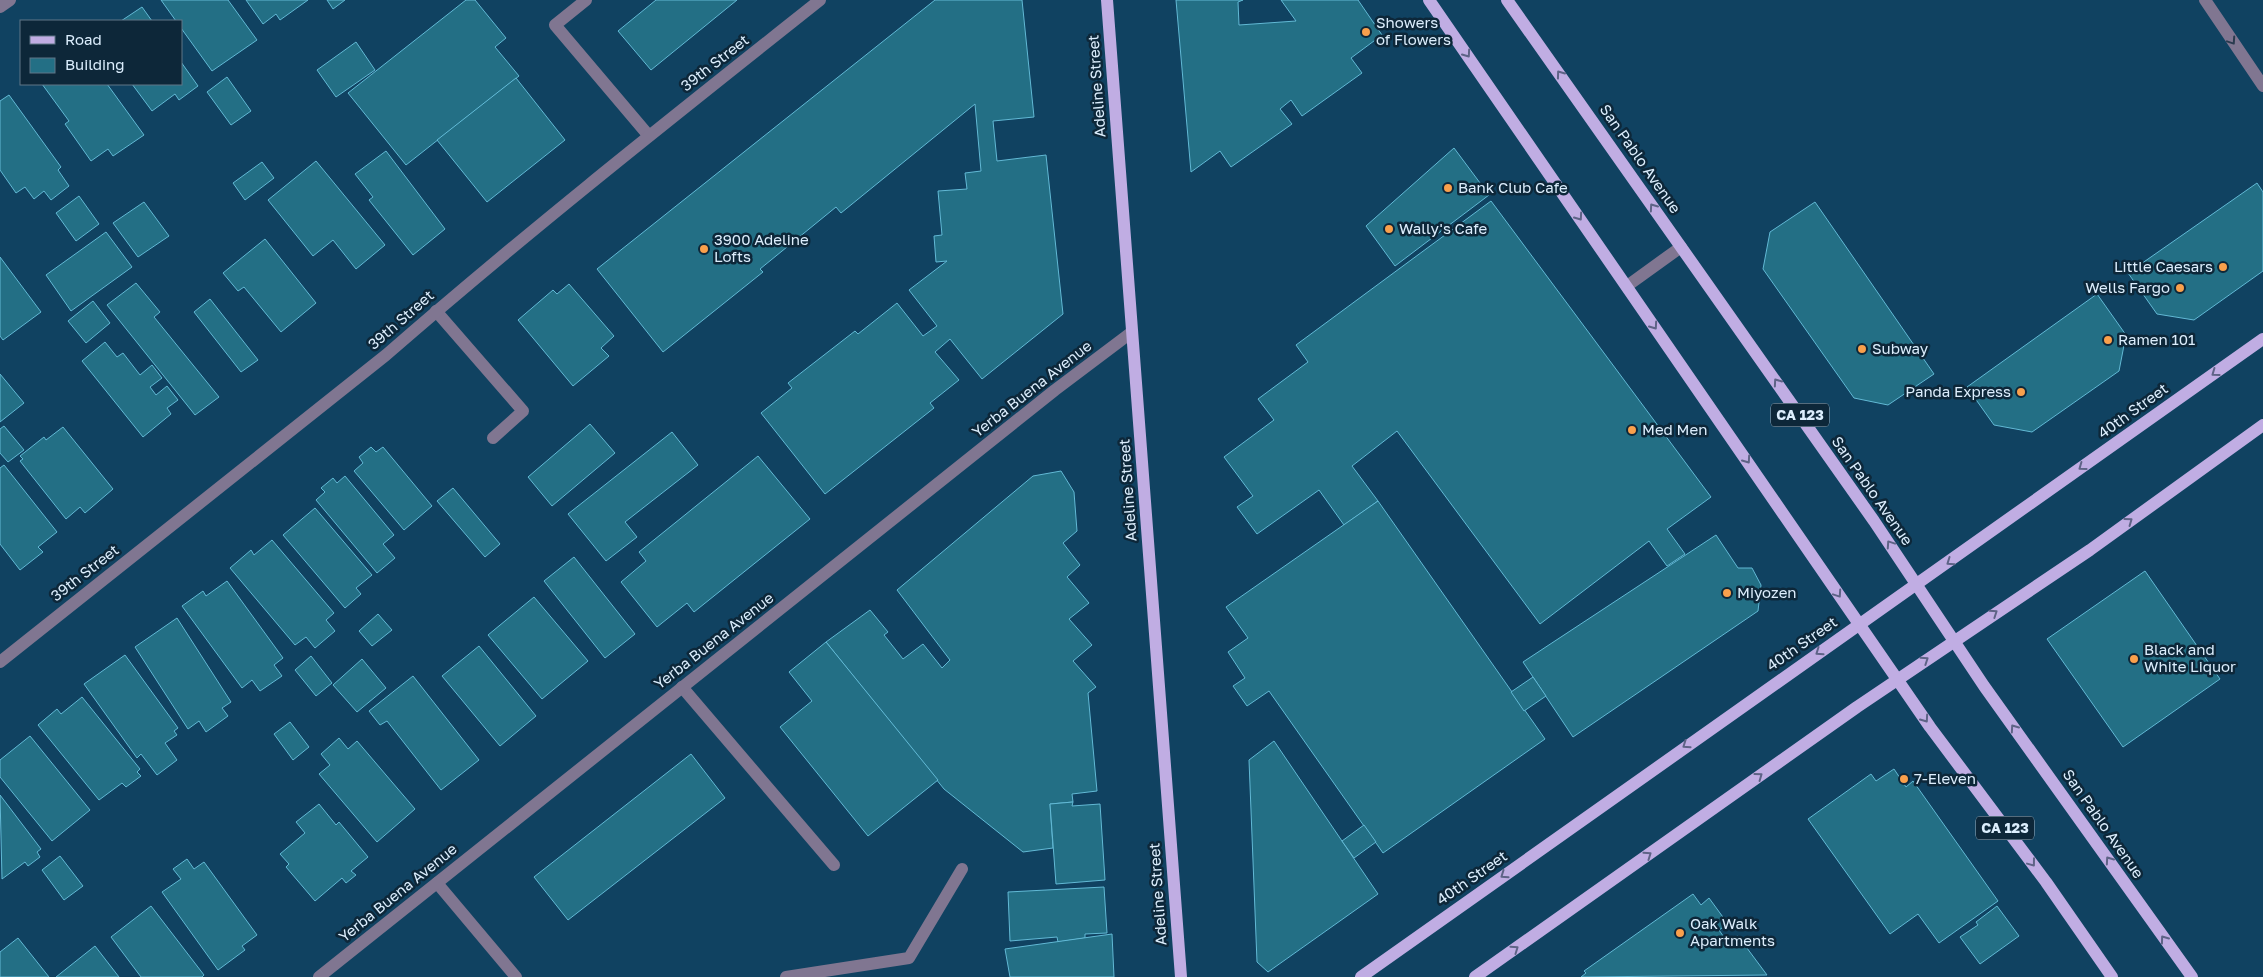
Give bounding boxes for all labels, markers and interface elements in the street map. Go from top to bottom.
place label: Showers of Flowers [1376,13,1451,48]
legend [20,20,182,85]
marker: Showers of Flowers [1360,26,1372,38]
text: Road [65,30,102,48]
street label: 39th Street [677,30,752,94]
street label: Adeline Street [1083,34,1109,138]
one-way arrow [2226,35,2235,44]
one-way arrow [1461,49,1470,58]
text: Building [65,55,125,73]
one-way arrow [1557,70,1566,80]
street label: San Pablo Avenue [1597,101,1685,217]
place label: Bank Club Cafe [1458,178,1568,196]
marker: Bank Club Cafe [1442,182,1454,194]
one-way arrow [1650,203,1659,213]
one-way arrow [1573,211,1582,221]
place label: Wally's Cafe [1399,219,1488,237]
marker: Wally's Cafe [1383,223,1395,235]
place label: 3900 Adeline Lofts [714,230,809,265]
marker: 3900 Adeline Lofts [698,243,710,255]
place label: Little Caesars [2114,257,2213,275]
marker: Little Caesars [2217,261,2229,273]
place label: Wells Fargo [2085,278,2170,296]
marker: Wells Fargo [2174,282,2186,294]
street label: 39th Street [364,286,437,353]
one-way arrow [1648,320,1657,330]
place label: Ramen 101 [2118,330,2195,348]
marker: Ramen 101 [2102,334,2114,346]
street label: Yerba Buena Avenue [968,336,1095,440]
place label: Subway [1872,339,1929,357]
marker: Subway [1856,343,1868,355]
one-way arrow [2211,367,2221,376]
one-way arrow [1774,378,1783,388]
street label: 40th Street [2094,379,2171,442]
place label: Panda Express [1905,382,2011,400]
marker: Panda Express [2015,386,2027,398]
road number: CA 123 [1771,404,1829,426]
place label: Med Men [1642,420,1707,438]
marker: Med Men [1626,424,1638,436]
street label: San Pablo Avenue [1829,433,1917,549]
street label: Adeline Street [1114,438,1140,542]
one-way arrow [1741,454,1750,464]
one-way arrow [2079,461,2088,470]
one-way arrow [2123,519,2132,527]
street label: 39th Street [47,540,122,604]
one-way arrow [1887,540,1896,550]
one-way arrow [1946,556,1956,565]
place label: Miyozen [1737,583,1797,601]
marker: Miyozen [1721,587,1733,599]
street label: Yerba Buena Avenue [650,588,777,692]
one-way arrow [1832,589,1842,598]
one-way arrow [1988,610,1998,619]
street label: 40th Street [1763,612,1840,674]
place label: Black and White Liquor [2144,640,2236,675]
one-way arrow [1815,646,1825,655]
marker: Black and White Liquor [2128,653,2140,665]
one-way arrow [1920,657,1929,666]
one-way arrow [1919,713,1928,723]
one-way arrow [2011,724,2020,734]
one-way arrow [1682,739,1692,748]
street label: San Pablo Avenue [2060,766,2148,882]
place label: 7-Eleven [1914,769,1976,787]
marker: 7-Eleven [1898,773,1910,785]
one-way arrow [1753,774,1762,782]
road number: CA 123 [1976,816,2034,840]
street label: Yerba Buena Avenue [335,839,460,945]
street label: Adeline Street [1144,842,1170,946]
street label: 40th Street [1433,846,1510,908]
one-way arrow [1642,852,1652,861]
one-way arrow [2106,856,2115,866]
one-way arrow [2026,857,2035,867]
one-way arrow [1500,869,1510,878]
place label: Oak Walk Apartments [1690,914,1775,949]
marker: Oak Walk Apartments [1674,927,1686,939]
one-way arrow [2161,935,2170,944]
one-way arrow [1509,946,1519,955]

